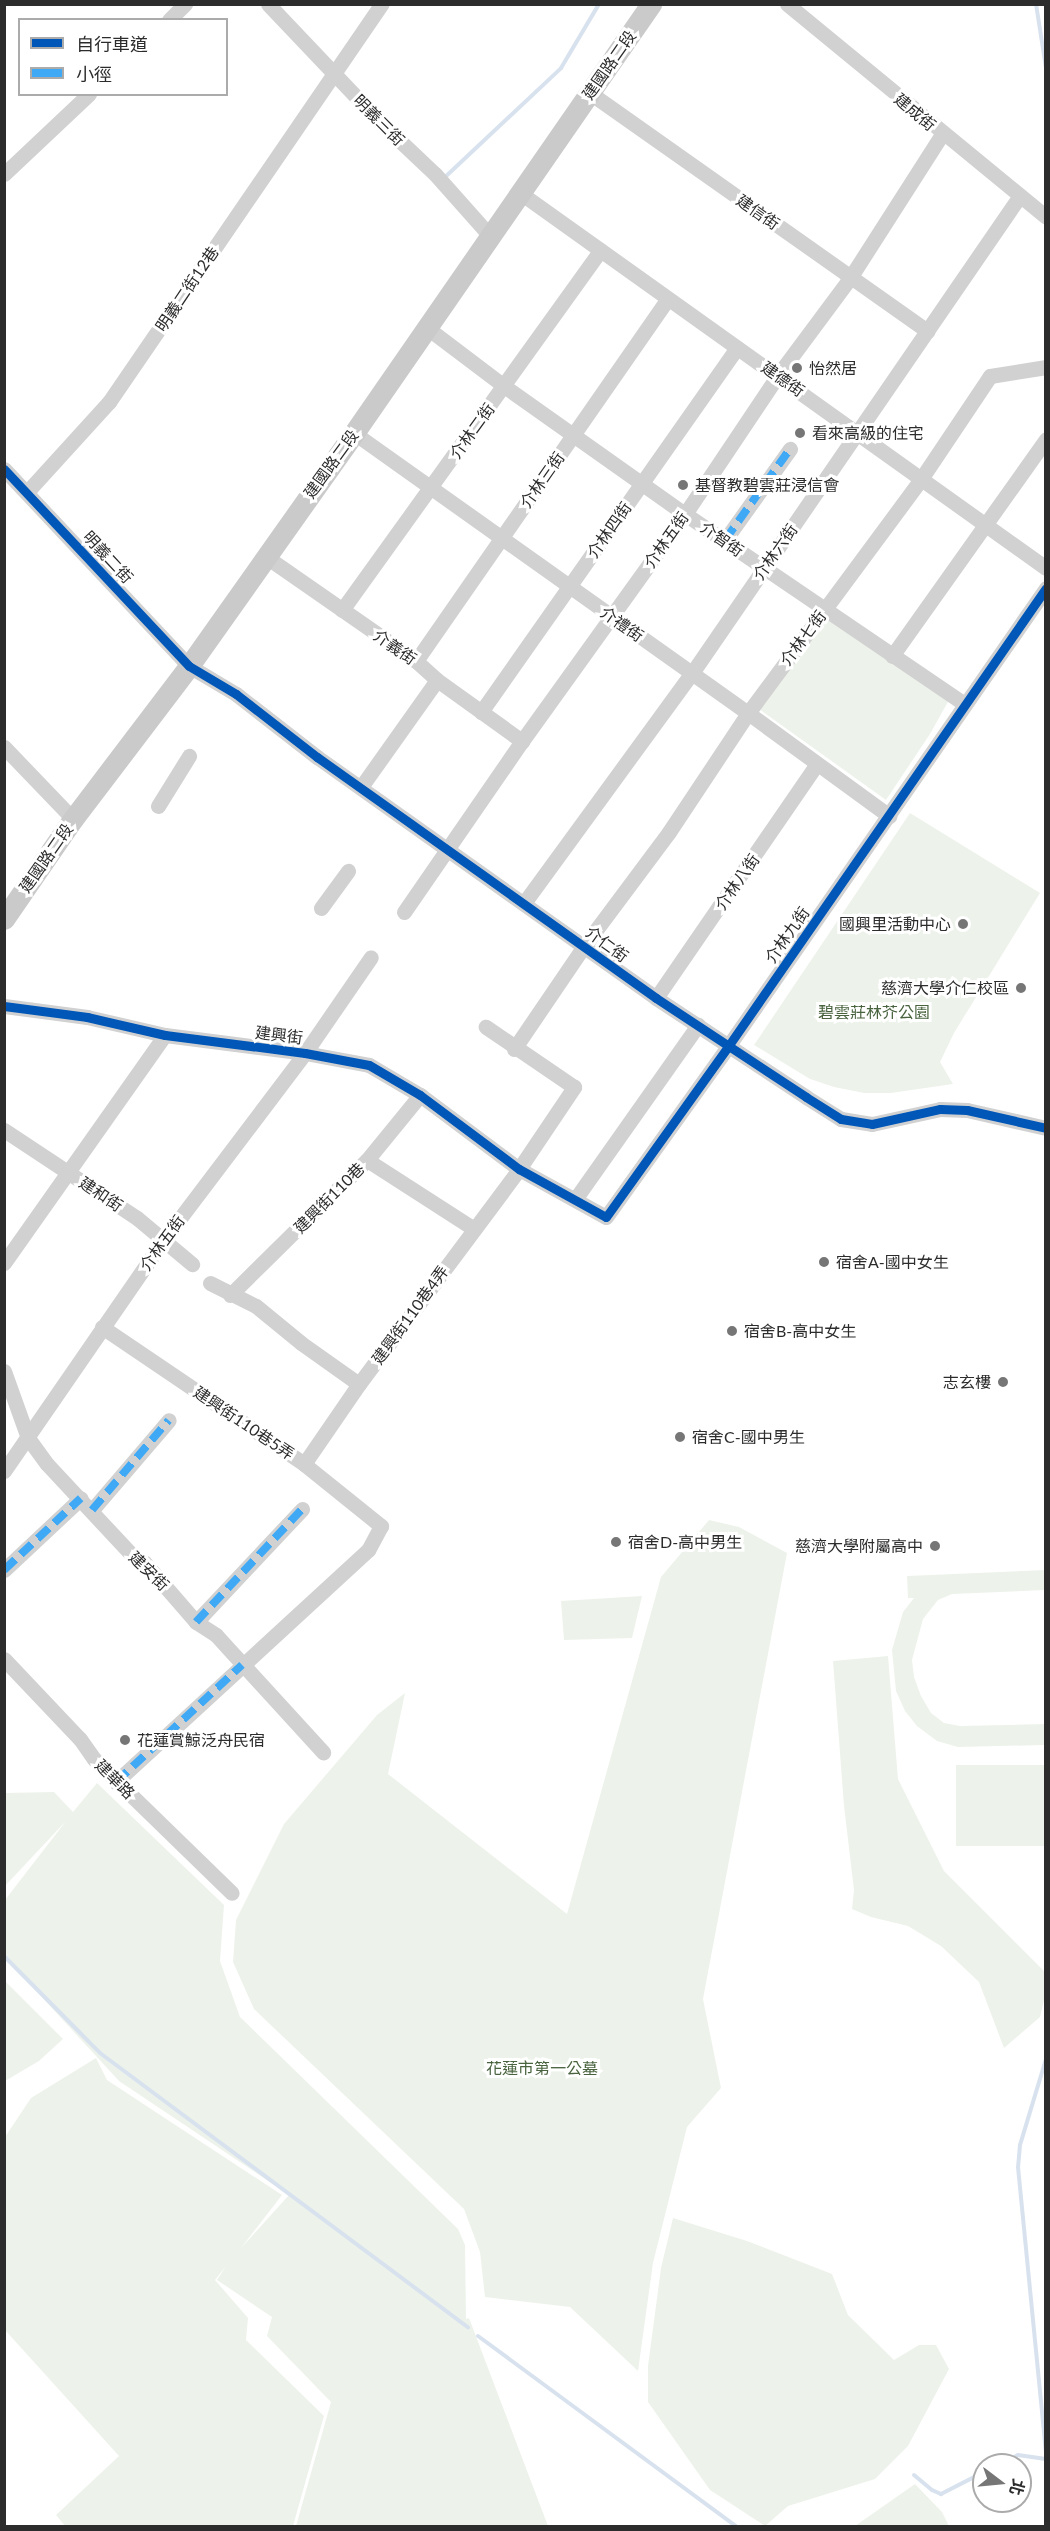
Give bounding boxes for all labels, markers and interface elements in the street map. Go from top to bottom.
legend [18,18,228,96]
street label: 建國路二段 [578,27,640,103]
text: 自行車道 [76,33,148,55]
text: 小徑 [76,63,112,85]
street label: 建成街 [890,89,940,135]
street label: 明義三街 [350,91,408,149]
street label: 建信街 [733,190,783,234]
street label: 明義二街12巷 [151,243,223,335]
street label: 建德街 [758,357,808,401]
place label: 怡然居 [809,358,857,378]
marker: 怡然居 [790,361,804,375]
street label: 介林二街 [445,399,499,463]
place label: 看來高級的住宅 [812,423,924,443]
street label: 建國路二段 [300,426,362,502]
marker: 看來高級的住宅 [793,426,807,440]
street label: 介林三街 [516,448,568,512]
place label: 基督教碧雲莊浸信會 [695,475,839,495]
marker: 基督教碧雲莊浸信會 [676,478,690,492]
street label: 介林四街 [583,498,635,562]
street label: 介林五街 [640,508,692,572]
street label: 介智街 [697,517,747,561]
street label: 介林六街 [749,520,801,584]
street label: 明義二街 [79,527,137,587]
street label: 介禮街 [597,602,647,646]
street label: 介林七街 [776,607,830,669]
street label: 介義街 [370,625,420,669]
street label: 建國路二段 [15,820,77,896]
street label: 介林八街 [711,850,763,914]
street label: 介林九街 [761,903,813,967]
place label: 國興里活動中心 [839,914,951,934]
marker: 國興里活動中心 [956,917,970,931]
street label: 介仁街 [582,922,632,966]
place label: 慈濟大學介仁校區 [881,978,1009,998]
marker: 慈濟大學介仁校區 [1014,981,1028,995]
park label: 碧雲莊林芥公園 [818,1002,930,1022]
street label: 建興街 [254,1023,304,1047]
street label: 建興街110巷 [290,1159,368,1237]
street label: 建和街 [76,1173,126,1215]
street label: 介林五街 [135,1211,189,1275]
place label: 宿舍A-國中女生 [836,1252,949,1272]
marker: 宿舍A-國中女生 [817,1255,831,1269]
street label: 建興街110巷4弄 [368,1262,452,1368]
place label: 宿舍B-高中女生 [744,1321,856,1341]
marker: 宿舍B-高中女生 [725,1324,739,1338]
place label: 志玄樓 [943,1372,991,1392]
marker: 志玄樓 [996,1375,1010,1389]
street label: 建興街110巷5弄 [190,1382,298,1464]
place label: 宿舍C-國中男生 [692,1427,805,1447]
marker: 宿舍C-國中男生 [673,1430,687,1444]
place label: 宿舍D-高中男生 [628,1532,742,1552]
marker: 宿舍D-高中男生 [609,1535,623,1549]
place label: 慈濟大學附屬高中 [795,1536,923,1556]
marker: 慈濟大學附屬高中 [928,1539,942,1553]
street label: 建安街 [125,1547,173,1595]
place label: 花蓮賞鯨泛舟民宿 [137,1730,265,1750]
marker: 花蓮賞鯨泛舟民宿 [118,1733,132,1747]
street label: 建華路 [91,1755,139,1803]
park label: 花蓮市第一公墓 [486,2058,598,2078]
north arrow [972,2453,1032,2513]
text: 北 [1007,2477,1029,2498]

